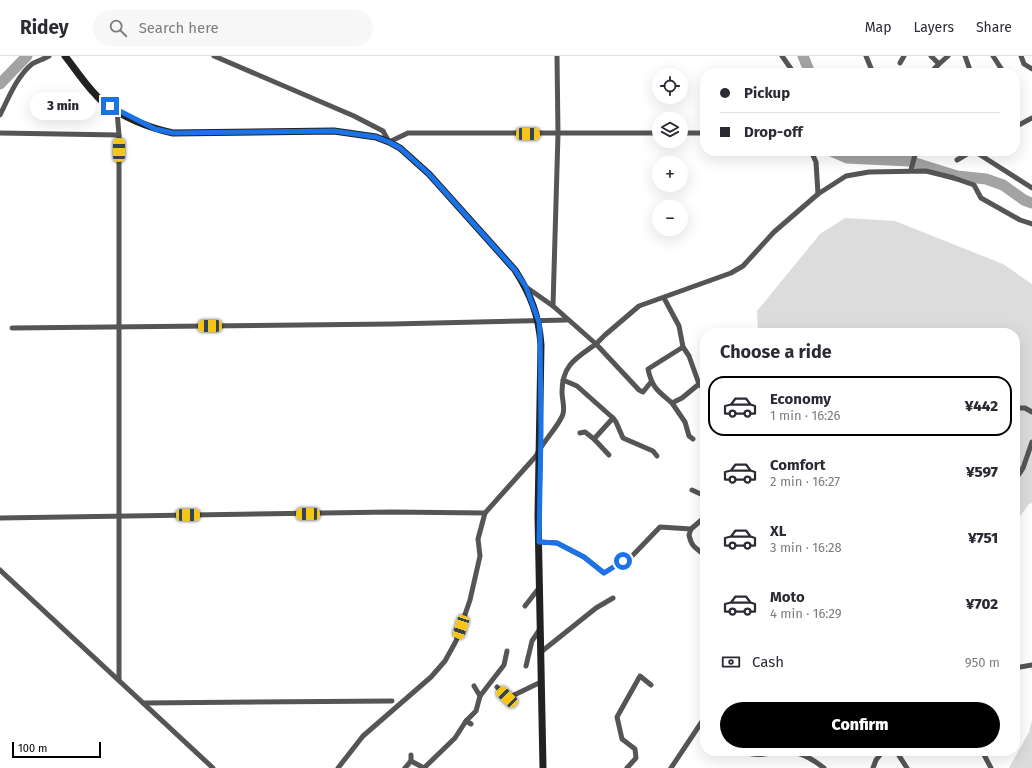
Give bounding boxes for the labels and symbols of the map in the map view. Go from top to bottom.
callout: 3 min [30,92,96,120]
route end [101,97,119,115]
car [516,128,540,140]
car [113,138,125,162]
car [198,320,222,332]
car [296,508,320,520]
car [176,509,200,521]
route start [614,552,632,570]
car [452,614,470,640]
car [494,684,520,710]
scale bar [12,740,101,759]

